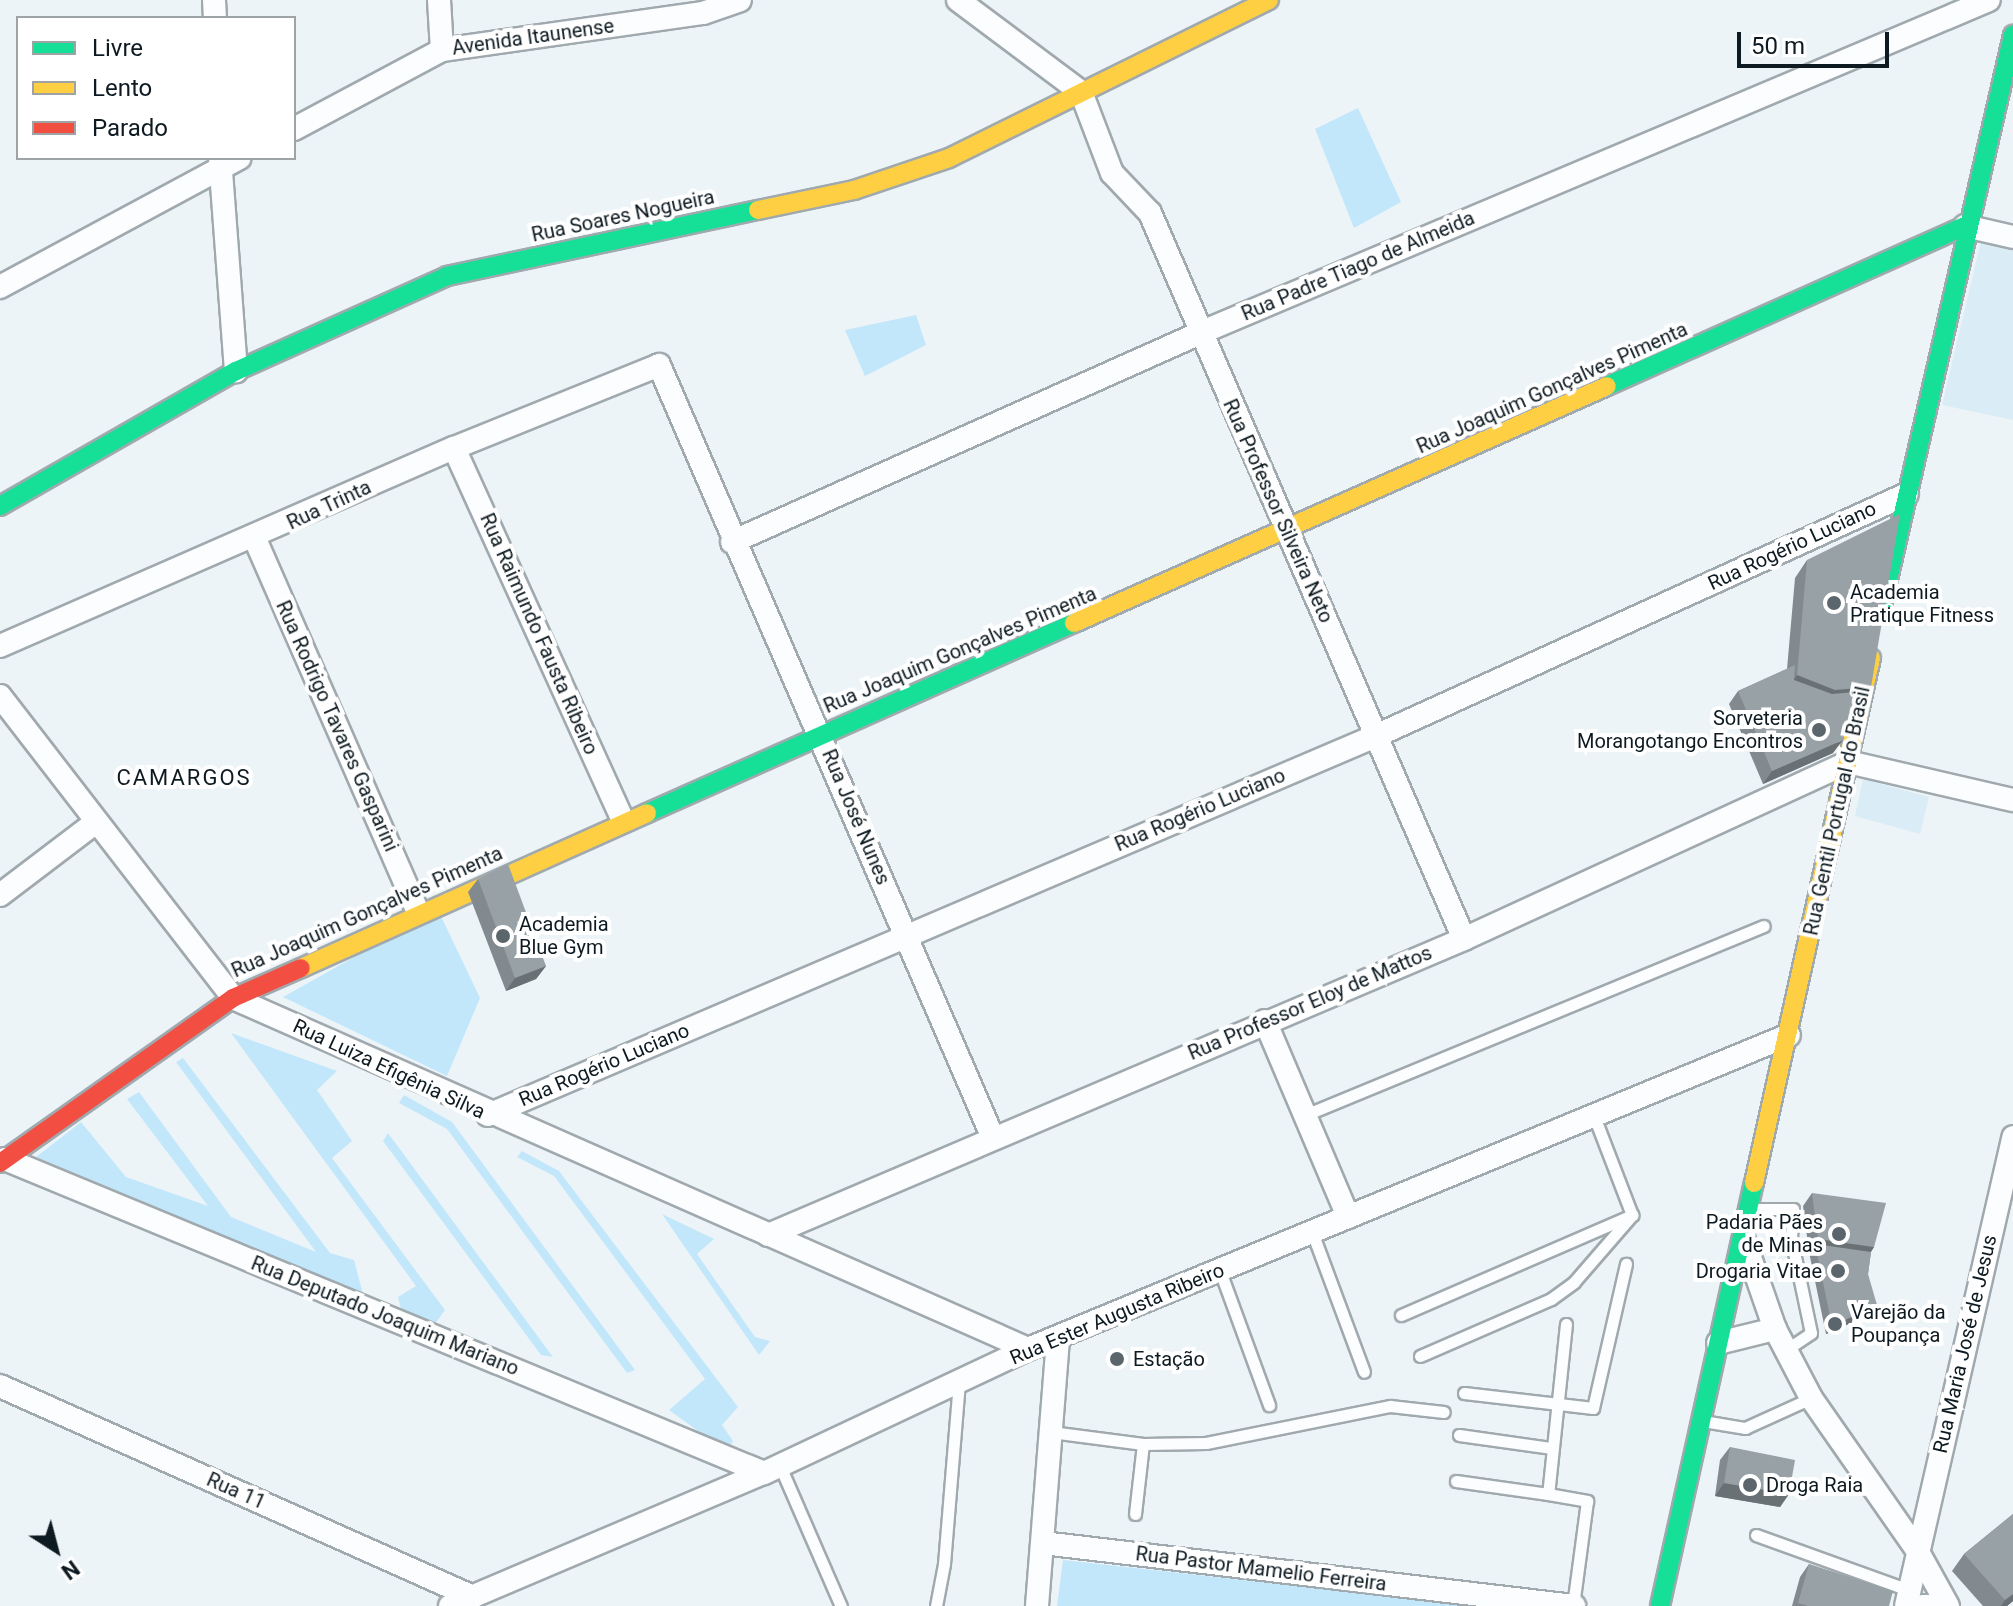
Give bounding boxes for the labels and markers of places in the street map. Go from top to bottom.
place label: Academia Pratique Fitness [1850,580,1994,627]
marker: Academia Pratique Fitness [1825,594,1843,612]
place label: Sorveteria Morangotango Encontros [1577,706,1803,753]
marker: Sorveteria Morangotango Encontros [1810,721,1828,739]
place label: Academia Blue Gym [519,912,609,959]
marker: Academia Blue Gym [494,927,512,945]
place label: Padaria Pães de Minas [1706,1210,1823,1257]
marker: Padaria Pães de Minas [1830,1225,1848,1243]
place label: Drogaria Vitae [1696,1259,1822,1283]
marker: Drogaria Vitae [1829,1262,1847,1280]
place label: Varejão da Poupança [1851,1300,1946,1347]
marker: Varejão da Poupança [1826,1315,1844,1333]
place label: Estação [1133,1347,1205,1371]
marker: Estação [1108,1350,1126,1368]
place label: Droga Raia [1766,1473,1863,1497]
marker: Droga Raia [1741,1476,1759,1494]

